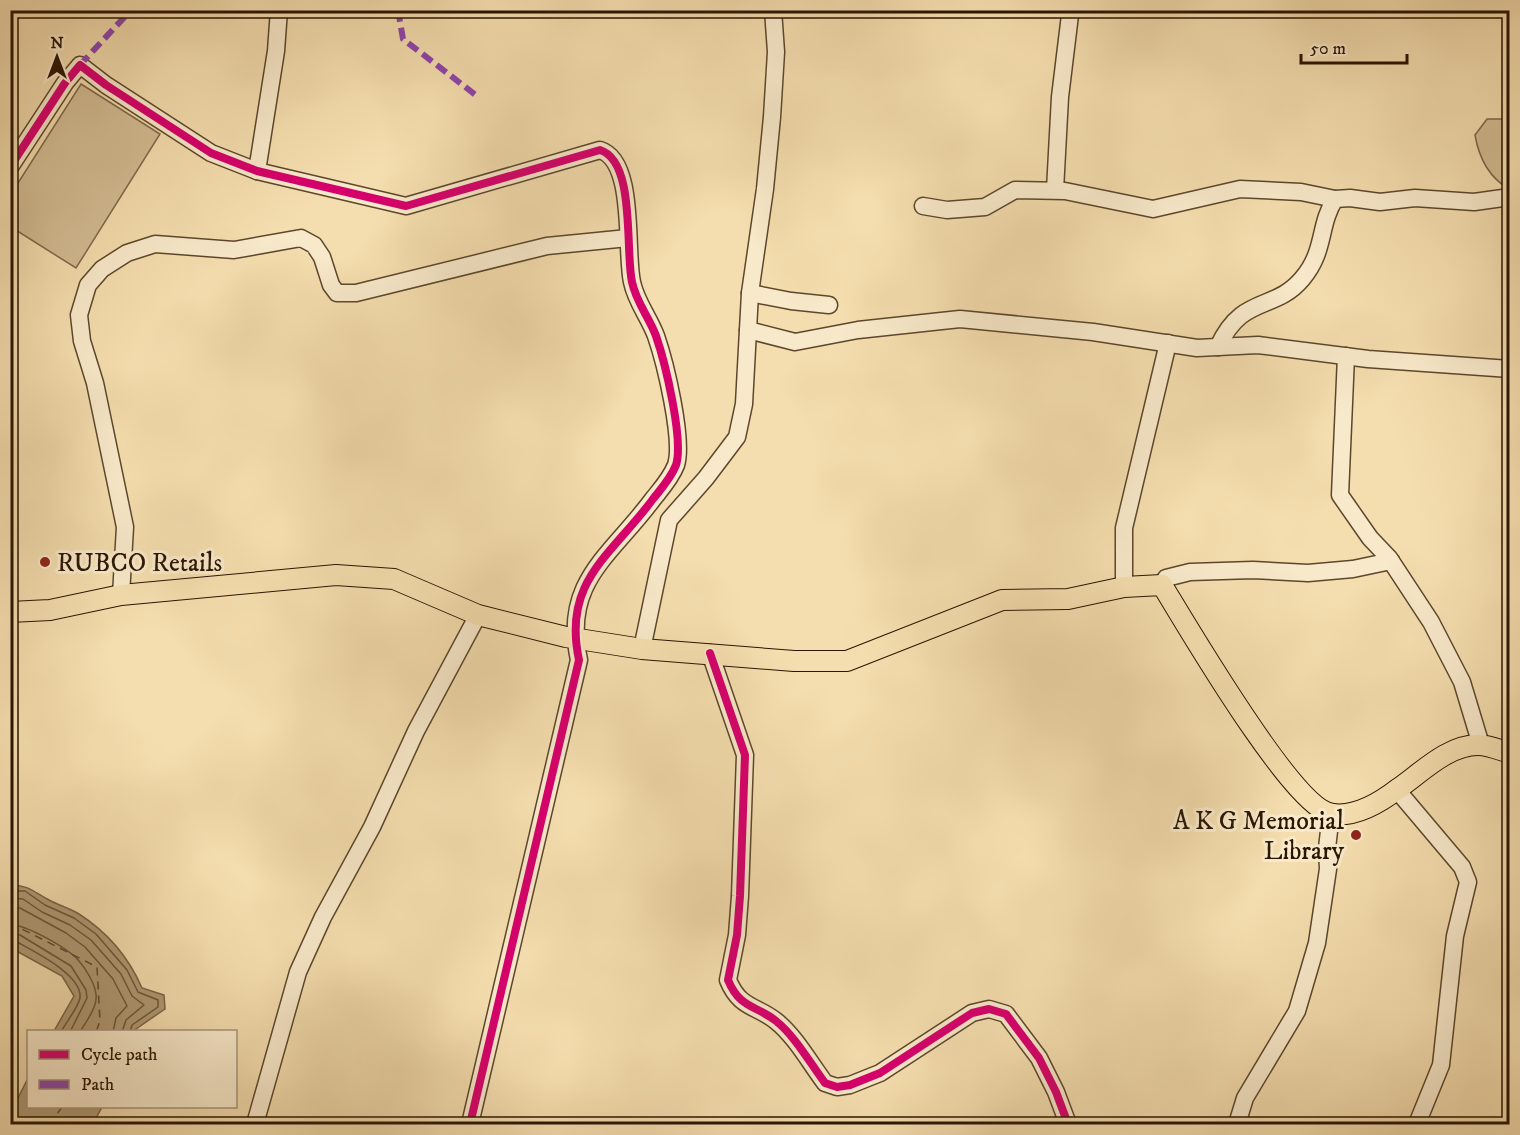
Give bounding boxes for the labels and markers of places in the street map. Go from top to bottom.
place label: RUBCO Retails [57,547,222,580]
marker: RUBCO Retails [38,555,52,569]
place label: A K G Memorial Library [1173,805,1345,868]
marker: A K G Memorial Library [1349,828,1363,842]

